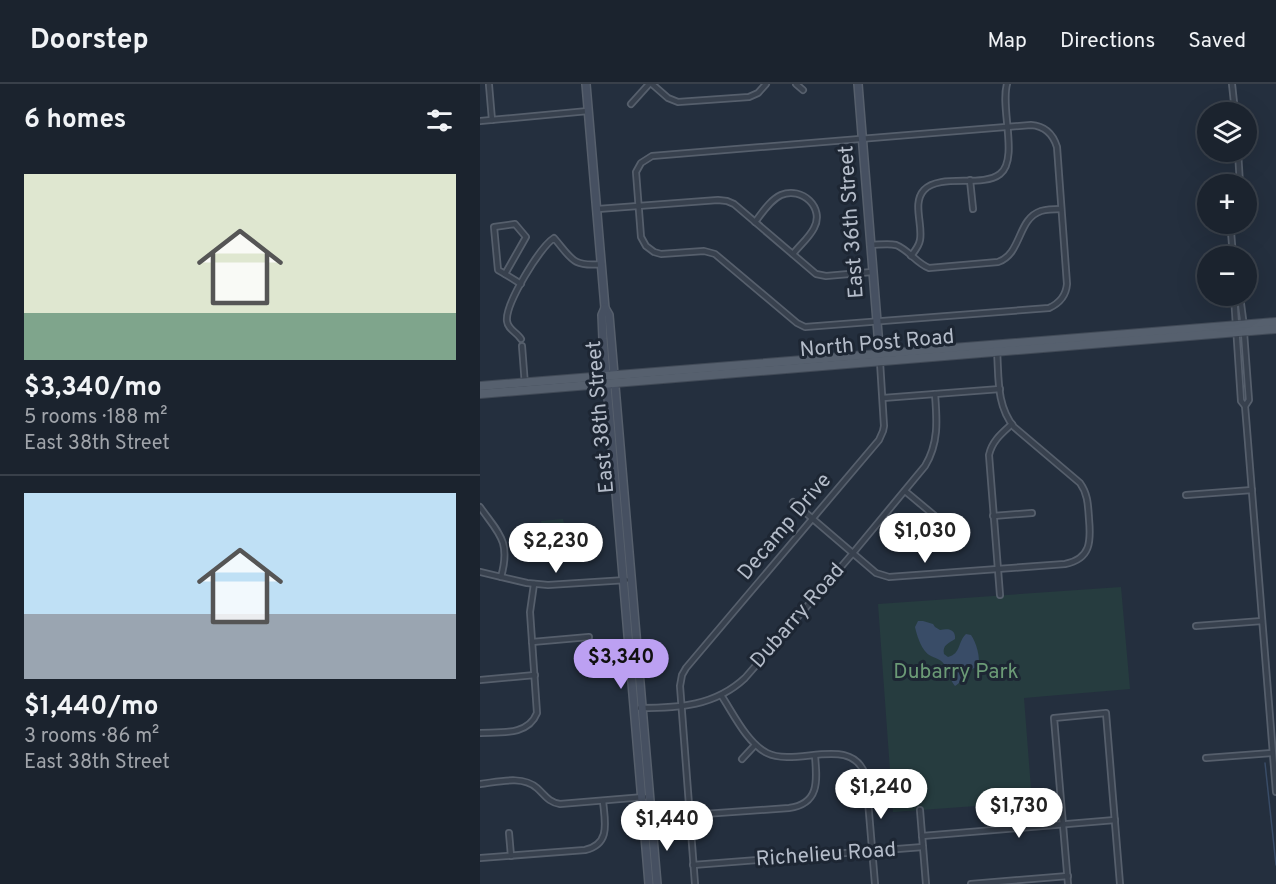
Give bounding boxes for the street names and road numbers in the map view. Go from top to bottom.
street label: East 36th Street [833,145,871,299]
street label: North Post Road [799,324,955,364]
street label: East 38th Street [581,340,621,494]
street label: Decamp Drive [732,468,838,586]
street label: Dubarry Road [745,558,851,674]
street label: Richelieu Road [755,837,897,873]

